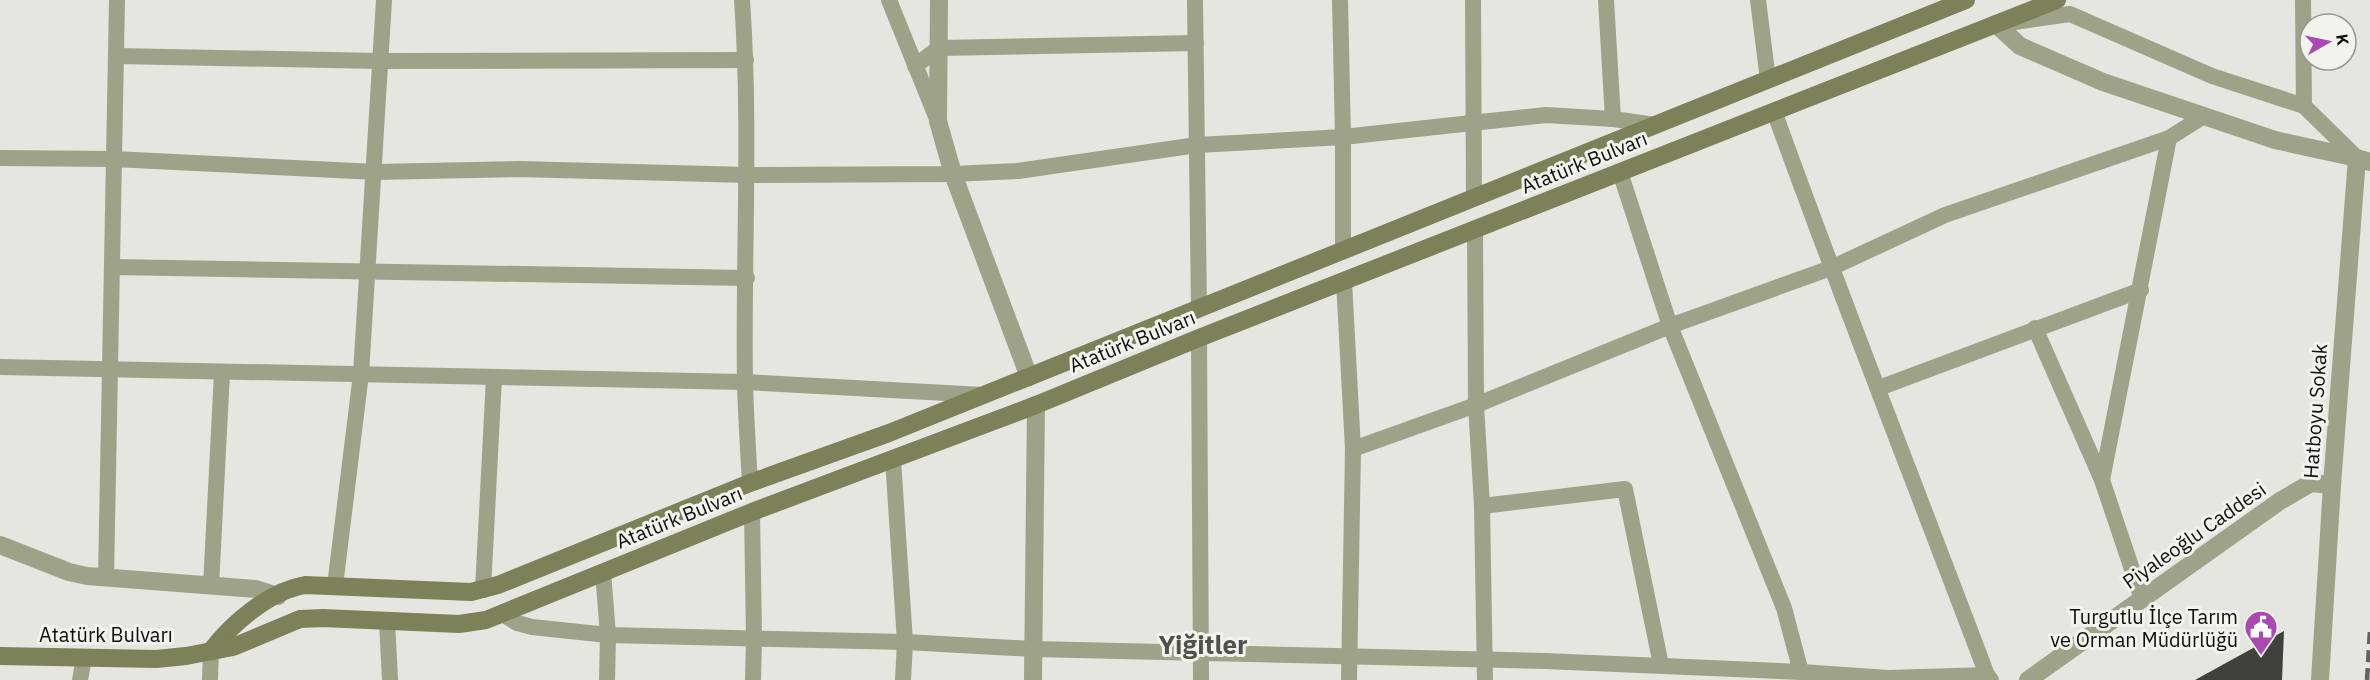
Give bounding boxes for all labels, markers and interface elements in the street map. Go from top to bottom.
north arrow [2298,12,2358,72]
text: K [2332,33,2354,47]
street label: Atatürk Bulvarı [1517,124,1651,200]
street label: Atatürk Bulvarı [1065,303,1199,379]
street label: Hatboyu Sokak [2297,342,2333,479]
street label: Piyaleoğlu Caddesi [2117,475,2271,595]
street label: Atatürk Bulvarı [612,479,746,555]
place label: Turgutlu İlçe Tarım ve Orman Müdürlüğü [2050,603,2238,653]
public building icon: Turgutlu İlçe Tarım ve Orman Müdürlüğü [2243,609,2279,656]
street label: Atatürk Bulvarı [39,621,173,648]
district label: Yiğitler [1158,627,1248,661]

